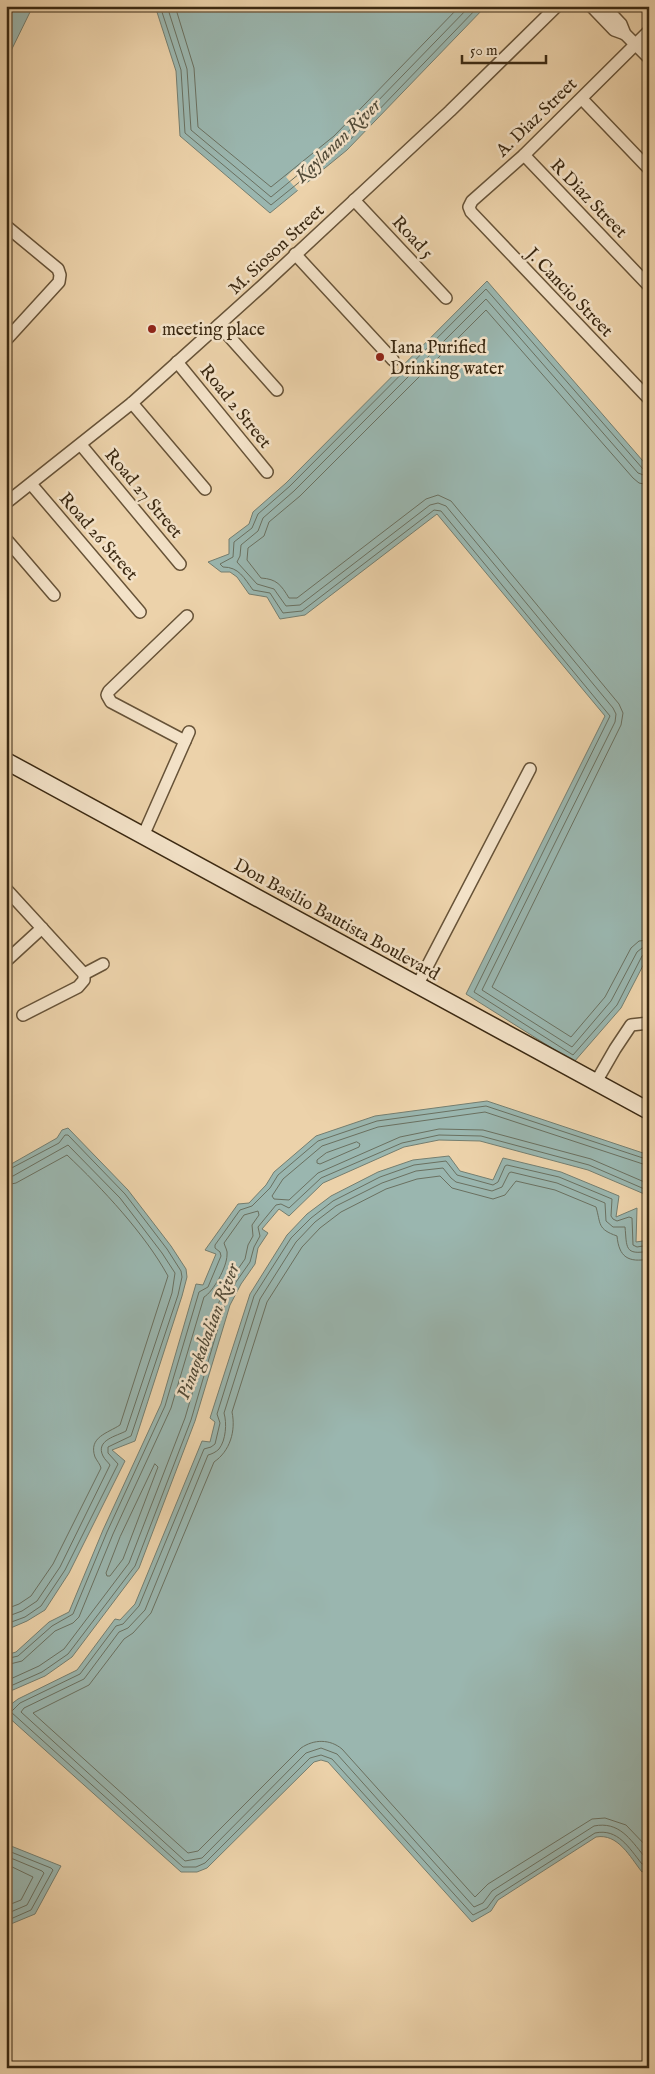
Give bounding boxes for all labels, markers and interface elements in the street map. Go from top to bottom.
scale bar [462,32,546,64]
text: 50 m [470,41,498,60]
street label: A. Diaz Street [491,74,583,163]
water label: Kaylanan River [290,93,388,189]
street label: R Diaz Street [544,155,631,244]
street label: M. Sioson Street [224,200,330,300]
street label: Road 5 [386,211,438,265]
street label: J. Cancio Street [519,242,617,343]
place label: meeting place [162,319,265,342]
marker: meeting place [146,323,158,335]
place label: Iana Purified Drinking water [390,337,504,381]
marker: Iana Purified Drinking water [374,351,386,363]
street label: Road 2 Street [194,360,276,454]
street label: Road 27 Street [99,444,187,543]
street label: Road 26 Street [53,488,142,586]
street label: Don Basilio Bautista Boulevard [229,854,444,987]
water label: Pinagkabalian River [172,1259,246,1403]

